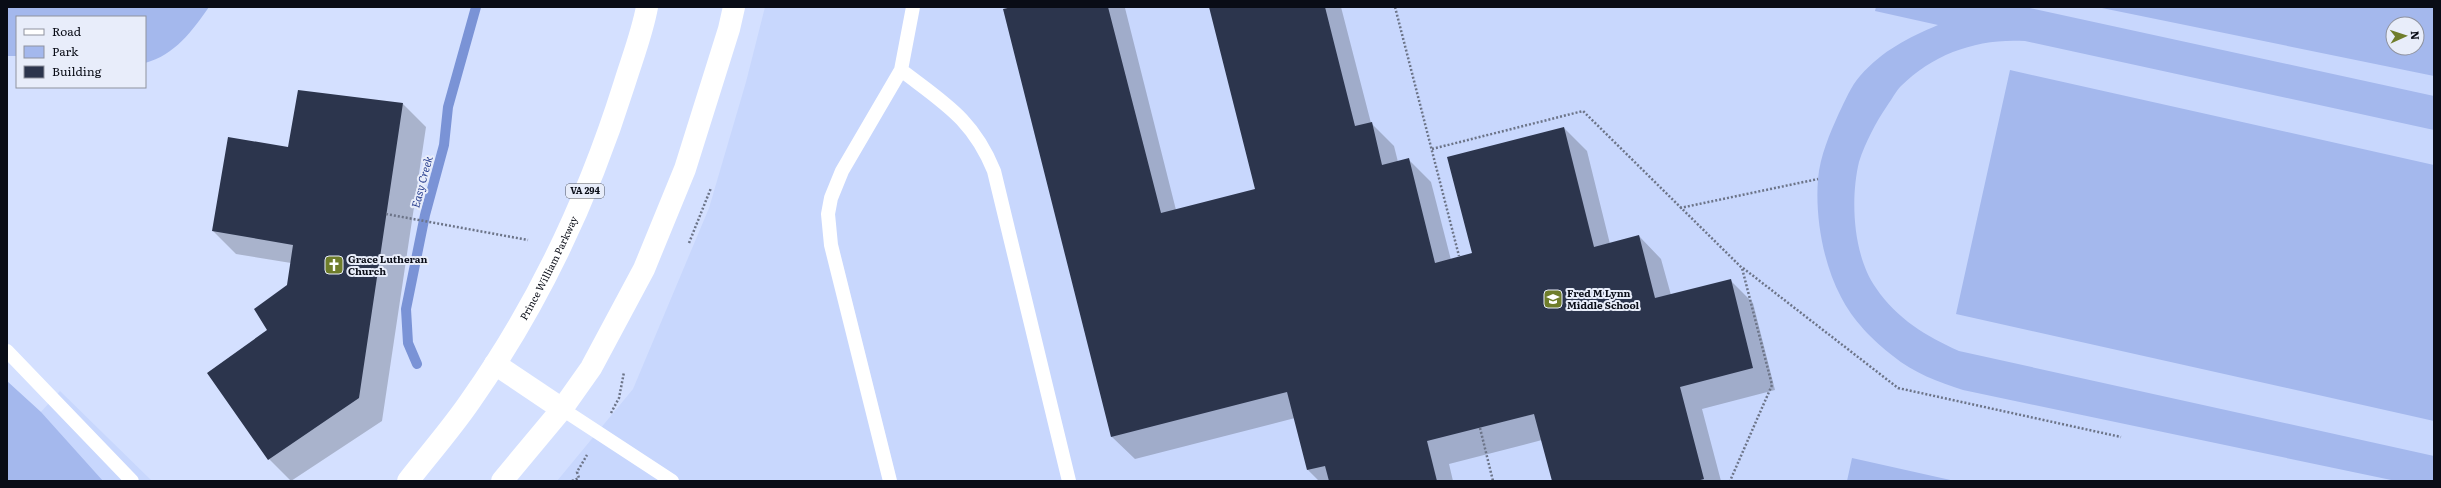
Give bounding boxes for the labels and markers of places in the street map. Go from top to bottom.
place label: Grace Lutheran Church [348,251,427,278]
church icon: Grace Lutheran Church [323,254,345,276]
place label: Fred M Lynn Middle School [1567,285,1640,312]
school or university icon: Fred M Lynn Middle School [1542,288,1564,310]

